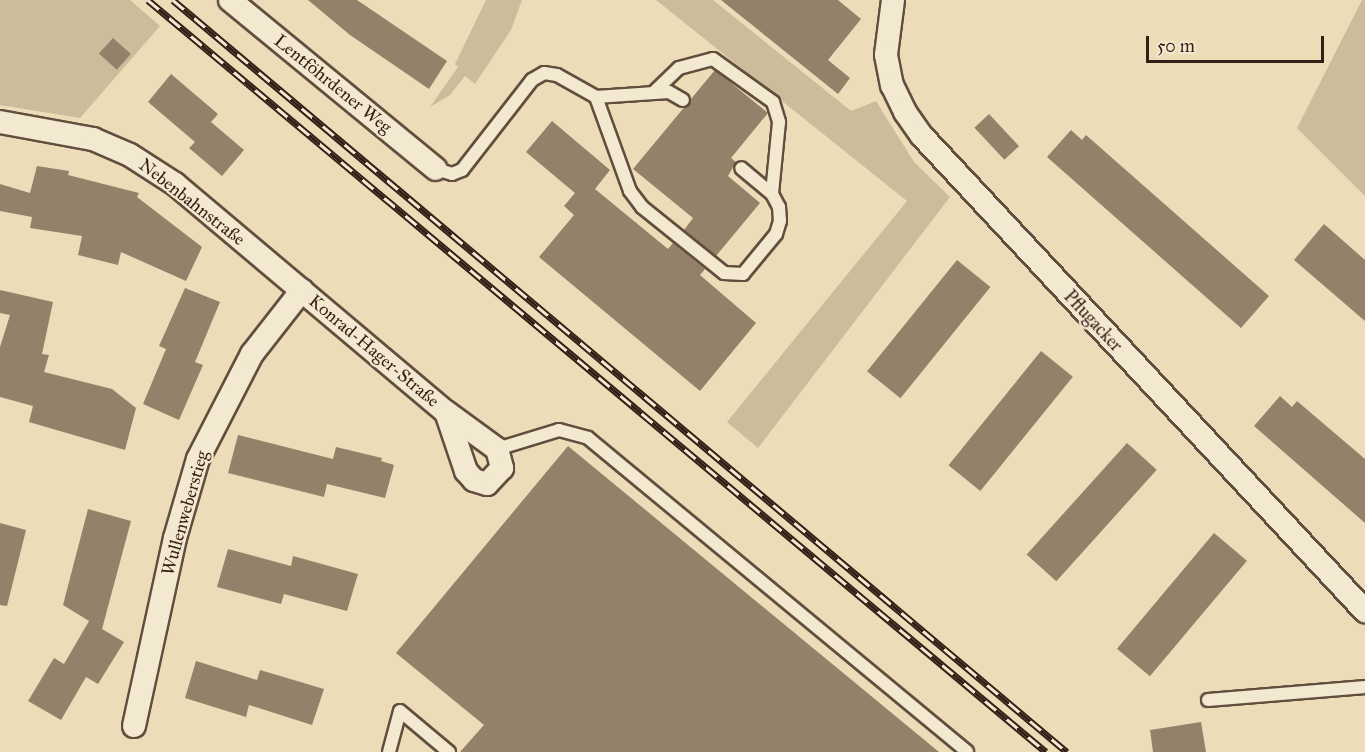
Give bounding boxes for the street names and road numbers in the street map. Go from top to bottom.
street label: Lentföhrdener Weg [270,30,396,138]
street label: Nebenbahnstraße [135,154,249,250]
street label: Pflugacker [1059,286,1127,356]
street label: Konrad-Hager-Straße [304,290,444,412]
street label: Wullenweberstieg [157,448,213,578]

